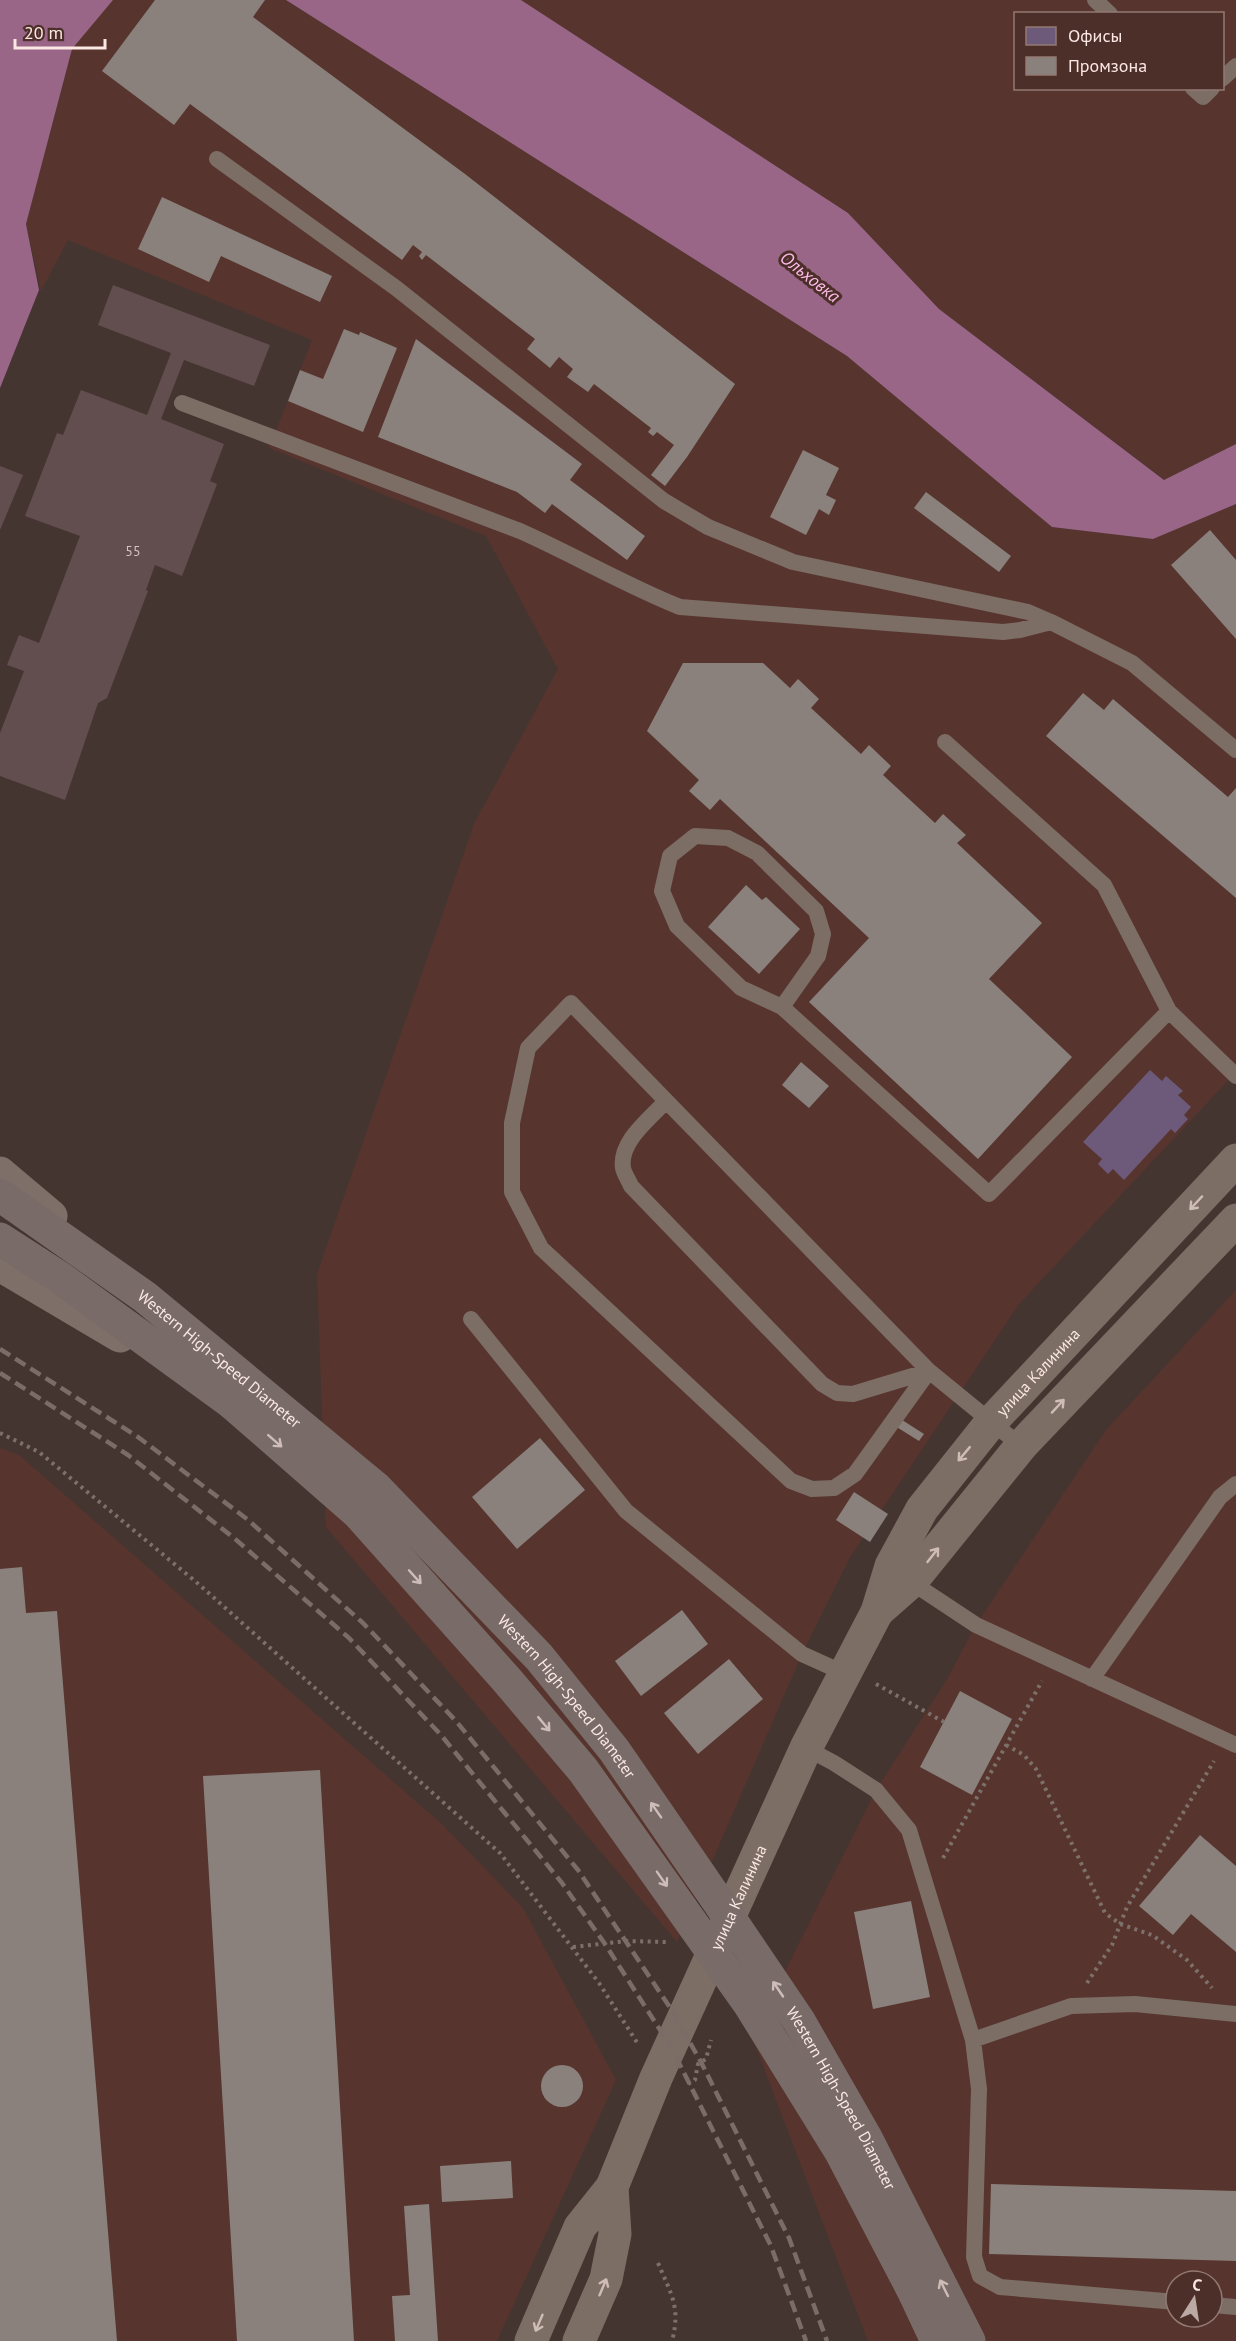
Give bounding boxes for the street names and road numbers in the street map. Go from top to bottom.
street label: Western High-Speed Diameter [134,1285,306,1432]
street label: улица Калинина [992,1324,1084,1420]
street label: Western High-Speed Diameter [494,1610,641,1782]
street label: улица Калинина [706,1842,771,1953]
street label: Western High-Speed Diameter [782,2003,901,2193]

